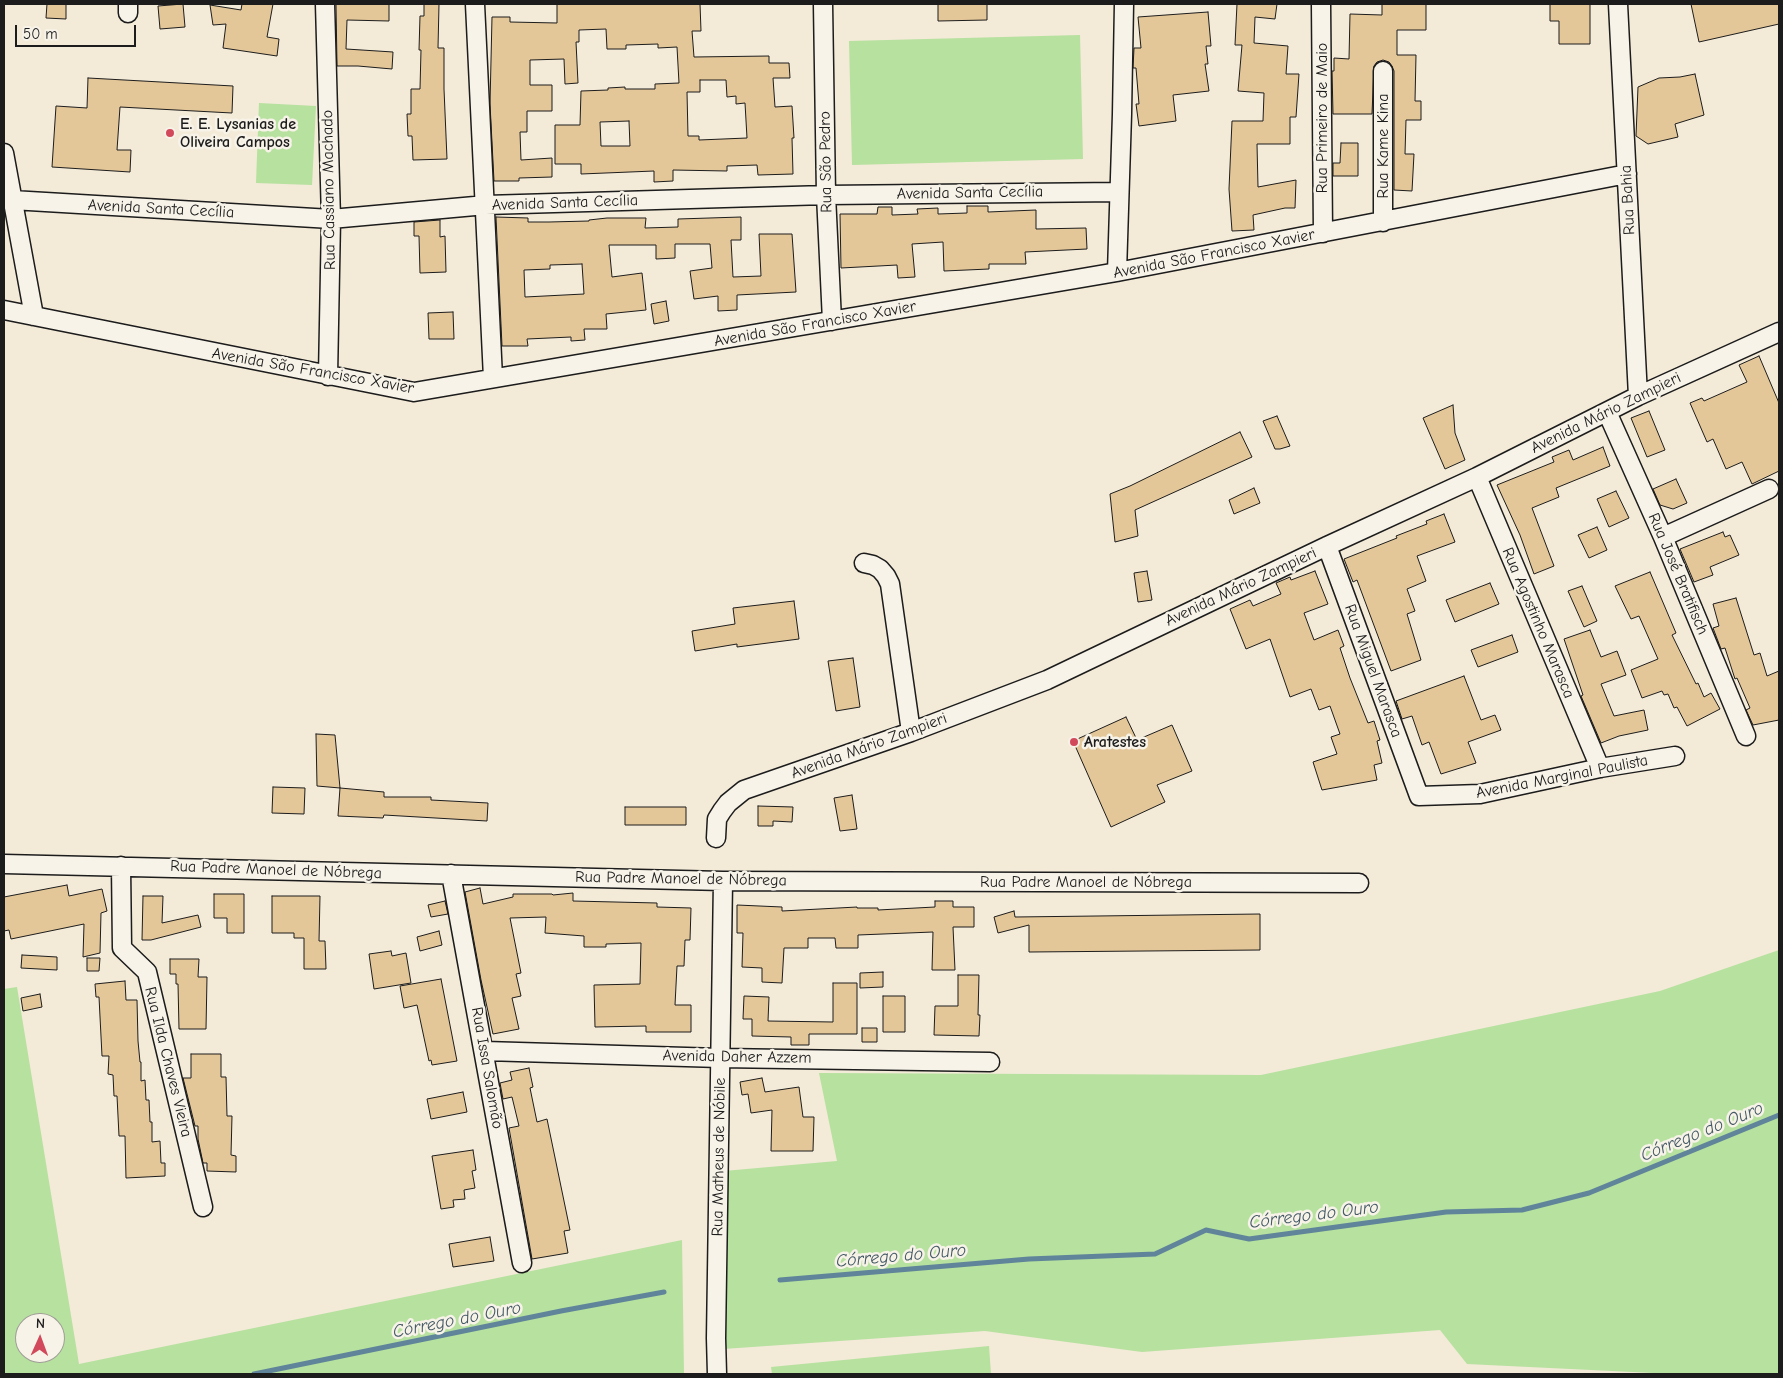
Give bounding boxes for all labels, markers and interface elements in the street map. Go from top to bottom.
scale bar [18,15,139,47]
text: 50 m [23,25,58,43]
street label: Rua Primeiro de Maio [1312,43,1332,193]
street label: Rua Kame Kina [1373,94,1393,198]
street label: Rua Cassiano Machado [318,110,340,270]
street label: Rua São Pedro [816,111,836,213]
place label: E. E. Lysanias de Oliveira Campos [180,114,296,152]
marker: E. E. Lysanias de Oliveira Campos [164,127,176,139]
street label: Rua Bahia [1617,165,1639,235]
street label: Avenida Santa Cecília [897,182,1043,204]
street label: Avenida Santa Cecília [491,191,639,215]
street label: Avenida Santa Cecília [87,196,235,222]
street label: Avenida São Francisco Xavier [1112,225,1316,283]
street label: Avenida São Francisco Xavier [712,297,918,351]
street label: Avenida São Francisco Xavier [210,344,416,398]
street label: Avenida Mário Zampieri [1528,368,1684,458]
street label: Rua José Bratifisch [1644,510,1712,638]
street label: Avenida Mário Zampieri [1162,544,1320,630]
street label: Rua Agostinho Marasca [1497,545,1579,701]
street label: Rua Miguel Marasca [1340,602,1406,740]
street label: Avenida Mário Zampieri [788,709,950,783]
place label: Aratestes [1084,732,1146,752]
marker: Aratestes [1068,736,1080,748]
street label: Avenida Marginal Paulista [1474,751,1650,803]
street label: Rua Padre Manoel de Nóbrega [170,857,382,883]
street label: Rua Padre Manoel de Nóbrega [575,868,787,890]
street label: Rua Padre Manoel de Nóbrega [980,872,1192,892]
street label: Rua Ilda Chaves Vieira [140,985,196,1139]
street label: Rua Issa Salomão [467,1006,507,1130]
street label: Avenida Daher Azzem [662,1046,812,1068]
street label: Rua Matheus de Nóbile [708,1077,730,1237]
water label: Córrego do Ouro [1638,1098,1766,1166]
water label: Córrego do Ouro [1248,1196,1380,1234]
water label: Córrego do Ouro [835,1240,967,1272]
water label: Córrego do Ouro [391,1297,523,1343]
north arrow [15,1313,65,1363]
text: N [36,1315,45,1332]

